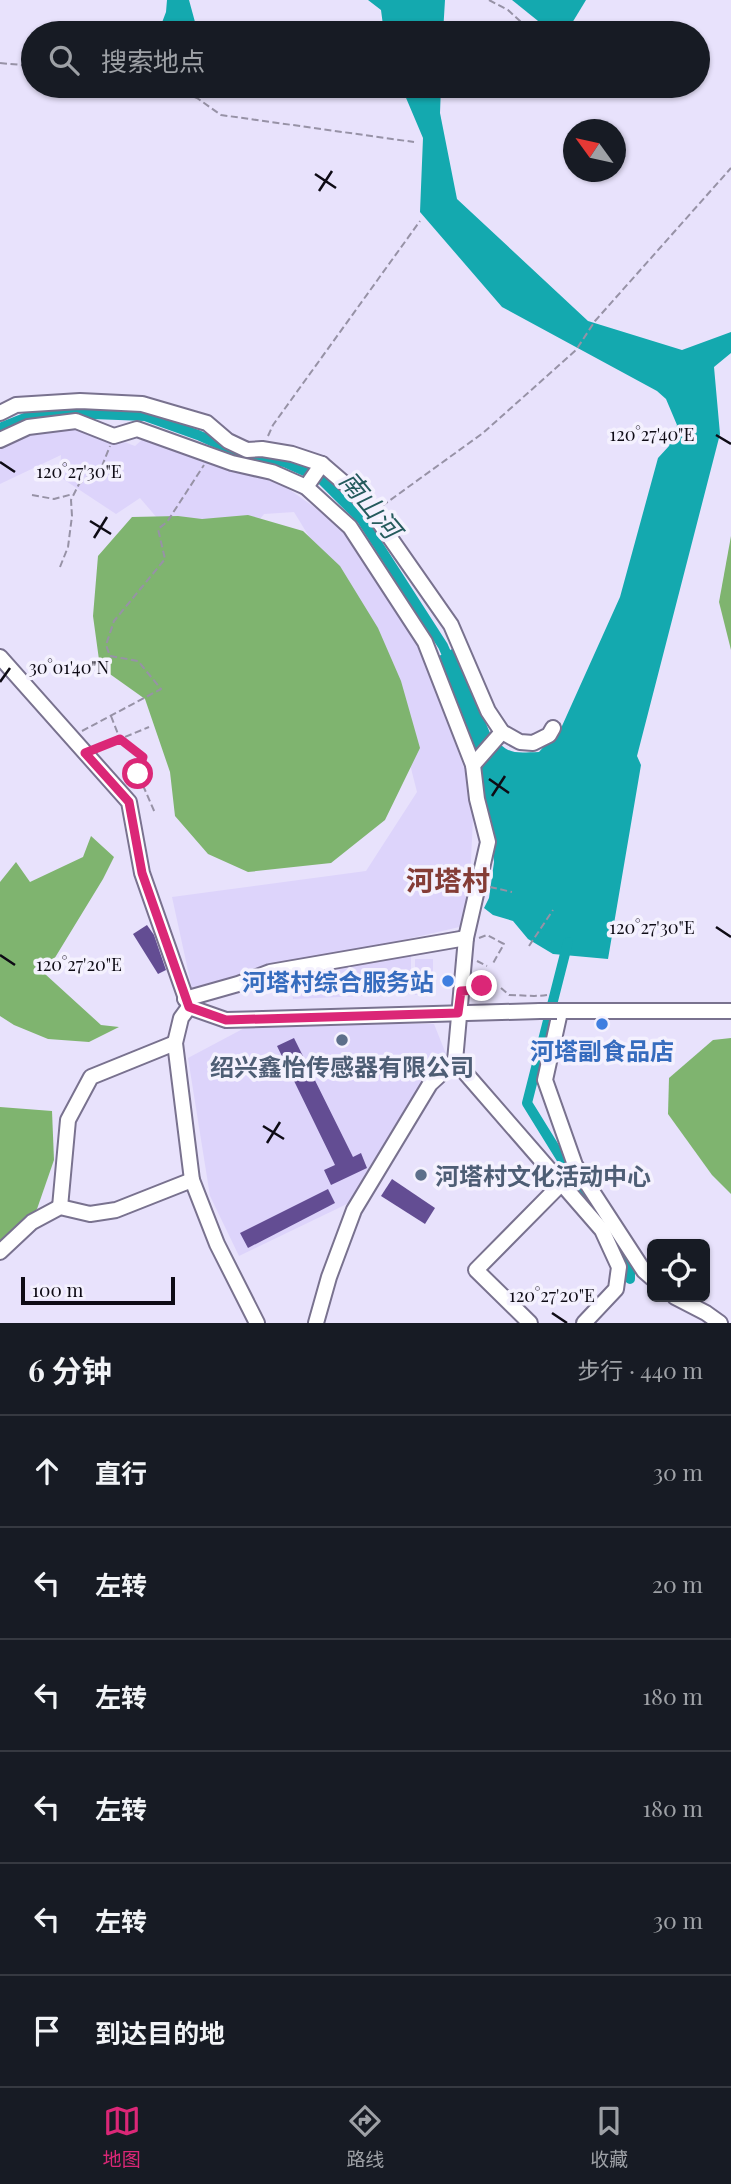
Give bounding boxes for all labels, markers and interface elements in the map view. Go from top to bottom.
search box [21,21,710,98]
icon: search [45,41,83,79]
text: 搜索地点 [101,43,205,78]
north arrow [563,119,626,182]
text: 120°27'40"E [610,422,694,446]
text: 120°27'30"E [36,459,122,483]
water label: 南山河 [333,463,413,549]
text: 30°01'40"N [29,655,110,679]
route start [122,758,153,789]
district label: 河塔村 [406,861,490,898]
text: 120°27'30"E [609,915,695,939]
text: 120°27'20"E [36,952,122,976]
place label: 河塔村综合服务站 [242,965,434,997]
route end [466,970,497,1001]
marker: 河塔村综合服务站 [440,973,456,989]
marker: 河塔副食品店 [594,1016,610,1032]
marker: 绍兴鑫怡传感器有限公司 [334,1032,350,1048]
place label: 河塔副食品店 [530,1034,674,1066]
place label: 绍兴鑫怡传感器有限公司 [210,1050,474,1082]
place label: 河塔村文化活动中心 [435,1159,651,1191]
marker: 河塔村文化活动中心 [413,1167,429,1183]
map controls [647,1239,710,1302]
button: locate [647,1239,710,1302]
scale bar [21,1274,175,1306]
text: 100 m [32,1276,83,1302]
text: 120°27'20"E [509,1283,595,1307]
text: 6 分钟 [28,1350,112,1390]
text: 步行 · 440 m [577,1354,703,1385]
icon: ahead [28,1452,66,1490]
text: 直行 [95,1455,147,1490]
text: 30 m [653,1456,703,1487]
icon: left [28,1564,66,1602]
text: 左转 [95,1567,147,1602]
text: 20 m [652,1568,703,1599]
icon: left [28,1676,66,1714]
text: 左转 [95,1679,147,1714]
text: 180 m [643,1680,703,1711]
icon: left [28,1788,66,1826]
text: 左转 [95,1791,147,1826]
text: 180 m [643,1792,703,1823]
icon: left [28,1900,66,1938]
text: 左转 [95,1903,147,1938]
text: 30 m [653,1904,703,1935]
icon: arrive [28,2012,66,2050]
text: 到达目的地 [95,2015,225,2050]
tab: 地图 [103,2102,141,2171]
tab: 路线 [346,2102,384,2171]
tab: 收藏 [590,2102,628,2171]

